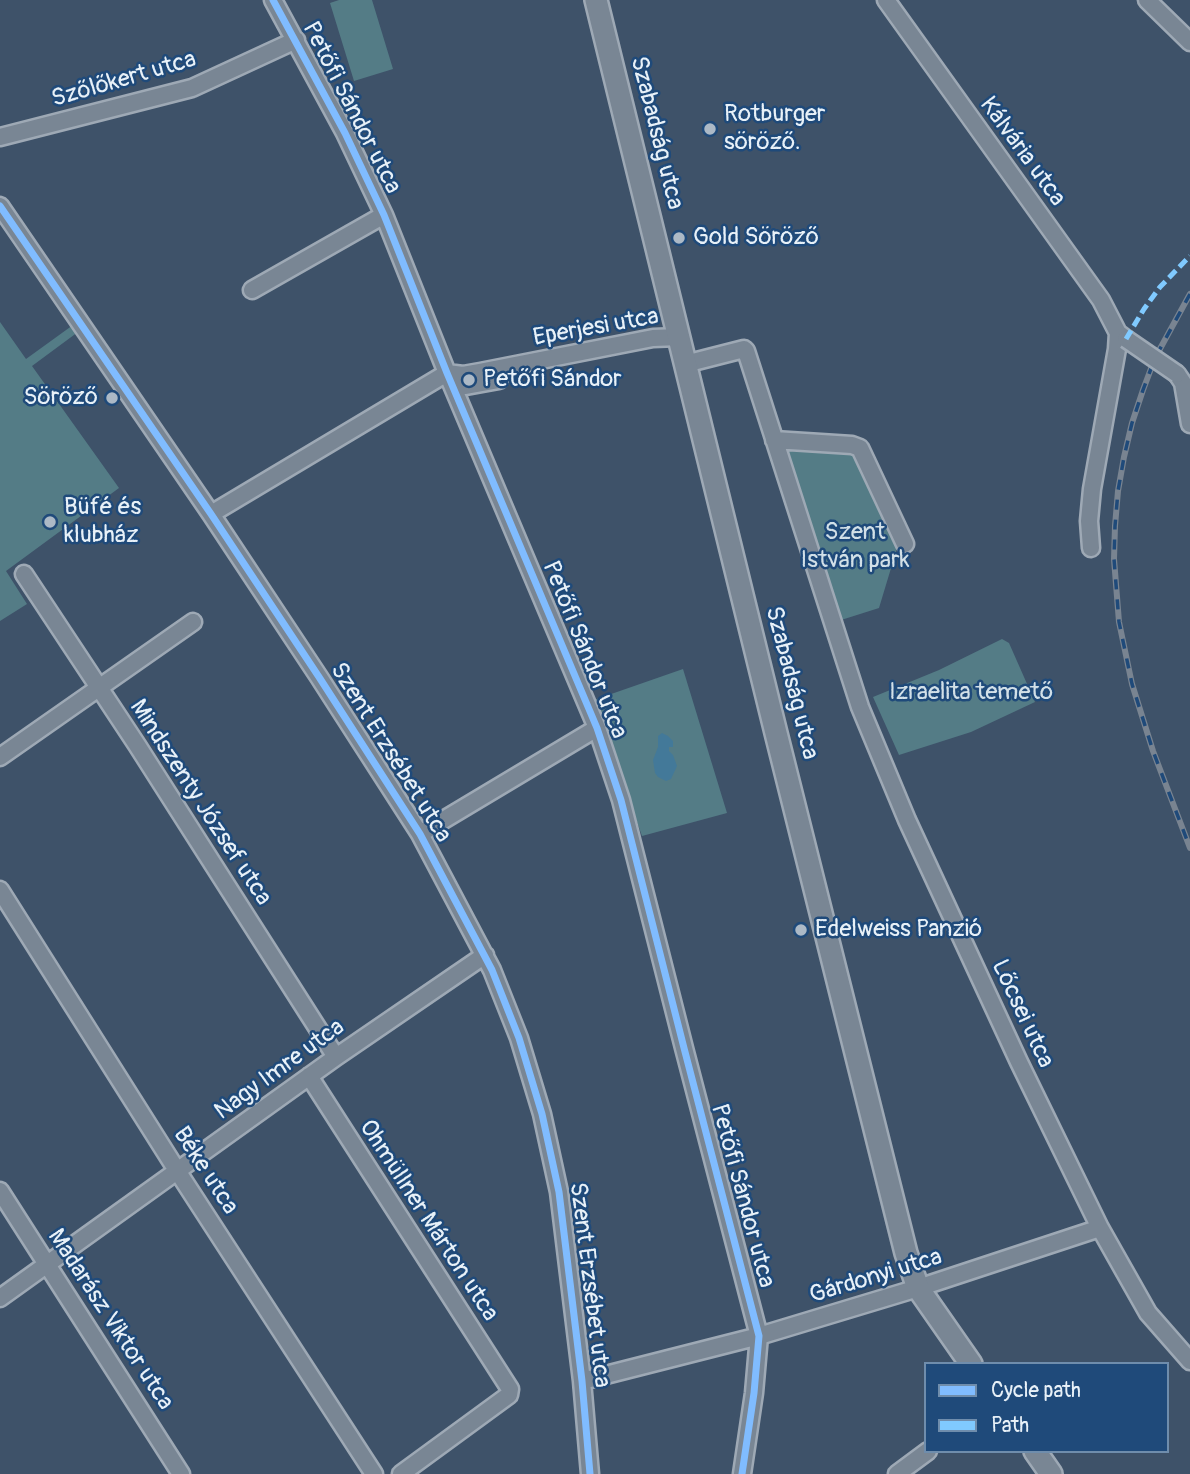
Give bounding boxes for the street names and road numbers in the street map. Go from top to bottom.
street label: Petőfi Sándor utca [295,17,407,199]
street label: Szőlőkert utca [48,46,200,114]
street label: Szabadság utca [623,54,689,212]
street label: Kálvária utca [973,92,1071,212]
street label: Eperjesi utca [531,303,661,353]
street label: Petőfi Sándor utca [535,557,633,743]
street label: Szabadság utca [758,604,824,762]
street label: Szent Erzsébet utca [323,658,457,848]
street label: Mindszenty József utca [123,695,277,911]
street label: Lőcsei utca [984,955,1060,1073]
street label: Nagy Imre utca [210,1013,350,1127]
street label: Petőfi Sándor utca [704,1101,780,1291]
street label: Ohmüllner Márton utca [352,1115,504,1327]
street label: Béke utca [166,1122,244,1220]
street label: Szent Erzsébet utca [562,1181,616,1389]
street label: Madarász Viktor utca [41,1224,179,1416]
street label: Gárdonyi utca [806,1243,946,1311]

